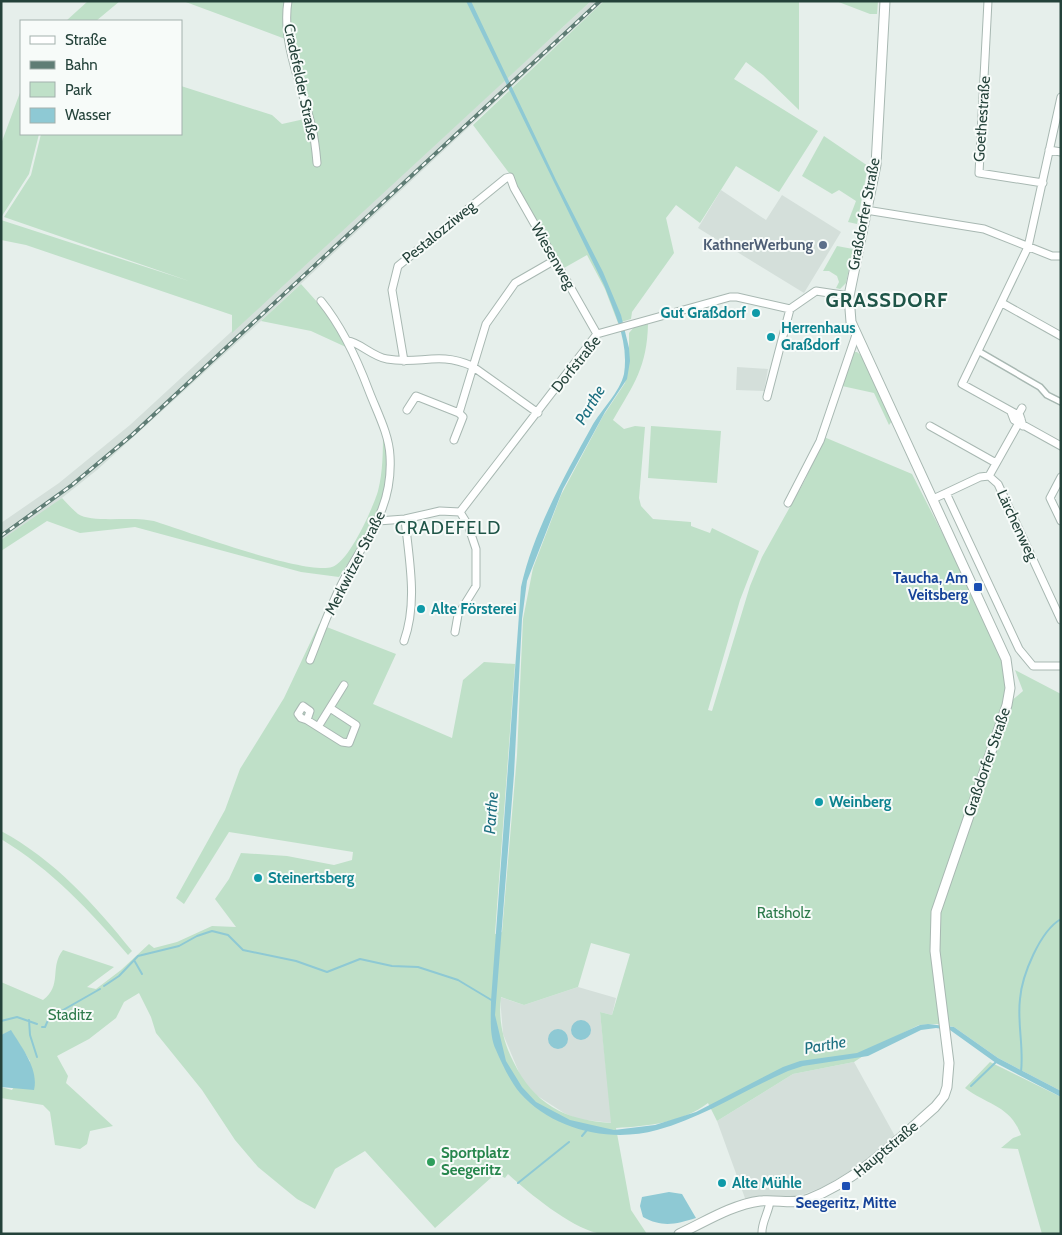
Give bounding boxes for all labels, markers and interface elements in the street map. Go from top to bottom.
legend [20,20,182,135]
street label: Cradefelder Straße [280,22,322,142]
text: Straße [65,31,107,49]
text: Bahn [65,56,98,74]
street label: Goethestraße [970,75,994,163]
text: Park [65,81,92,99]
text: Wasser [65,106,111,124]
street label: Graßdorfer Straße [844,156,884,272]
street label: Pestalozziweg [399,197,480,267]
street label: Wiesenweg [527,220,579,293]
place label: KathnerWerbung [703,236,813,254]
marker: KathnerWerbung [817,239,829,251]
district label: GRASSDORF [825,288,949,312]
place label: Gut Graßdorf [661,304,746,322]
marker: Gut Graßdorf [750,307,762,319]
place label: Herrenhaus Graßdorf [781,319,856,354]
marker: Herrenhaus Graßdorf [765,331,777,343]
street label: Dorfstraße [548,332,605,396]
water label: Parthe [571,382,609,428]
street label: Lärchenweg [993,487,1041,564]
street label: Merkwitzer Straße [321,508,389,618]
district label: CRADEFELD [395,517,501,539]
place label: Taucha, Am Veitsberg [893,569,968,604]
marker: Taucha, Am Veitsberg [972,581,984,593]
place label: Alte Försterei [431,600,517,618]
marker: Alte Försterei [415,603,427,615]
street label: Graßdorfer Straße [960,705,1014,819]
water label: Parthe [480,791,502,835]
place label: Weinberg [829,793,892,811]
marker: Weinberg [813,796,825,808]
place label: Steinertsberg [268,869,355,887]
marker: Steinertsberg [252,872,264,884]
park label: Ratsholz [757,904,811,922]
park label: Staditz [48,1006,92,1024]
water label: Parthe [803,1032,847,1058]
street label: Hauptstraße [850,1117,922,1181]
place label: Sportplatz Seegeritz [441,1144,509,1179]
marker: Sportplatz Seegeritz [425,1156,437,1168]
place label: Alte Mühle [732,1174,802,1192]
marker: Alte Mühle [716,1177,728,1189]
marker: Seegeritz, Mitte [840,1180,852,1192]
place label: Seegeritz, Mitte [796,1194,897,1212]

